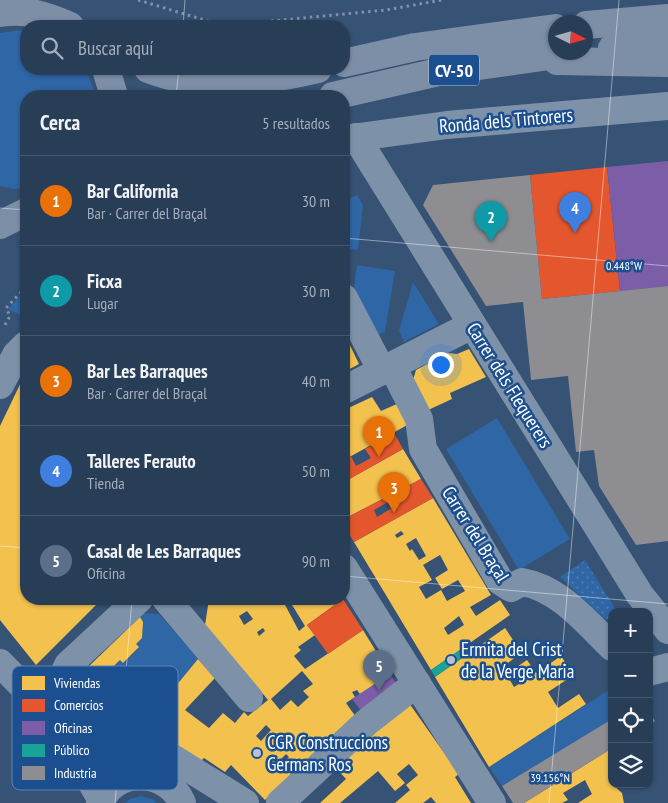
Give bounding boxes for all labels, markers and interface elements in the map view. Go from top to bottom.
north arrow [548,15,593,60]
search box [20,20,350,75]
icon: search [38,34,66,62]
text: Buscar aquí [78,36,153,60]
road number: CV-50 [429,54,479,86]
street label: Ronda dels Tintorers [438,102,574,138]
text: Cerca [40,109,80,136]
text: 5 resultados [262,113,330,133]
text: Bar California [87,179,178,203]
text: 1 [52,191,60,211]
text: 30 m [302,191,330,211]
pin: 4 [559,192,591,233]
pin: 2 [475,201,507,242]
text: Bar · Carrer del Braçal [87,203,207,223]
text: 0.448°W [606,258,642,273]
text: Ficxa [87,269,122,293]
text: 2 [52,281,60,301]
text: 30 m [302,281,330,301]
text: Lugar [87,293,118,313]
street label: Carrer dels Flequerers [462,318,558,452]
your location [428,352,454,378]
text: Bar Les Barraques [87,359,208,383]
text: 3 [52,371,60,391]
text: 40 m [302,371,330,391]
text: Bar · Carrer del Braçal [87,383,207,403]
pin: 1 [363,416,395,457]
text: Talleres Ferauto [87,449,196,473]
text: 4 [52,461,60,481]
text: 50 m [302,461,330,481]
pin: 3 [378,472,410,513]
text: Tienda [87,473,125,493]
street label: Carrer del Braçal [437,482,515,587]
text: Casal de Les Barraques [87,539,241,563]
text: 5 [52,551,60,571]
text: 90 m [302,551,330,571]
text: Oficina [87,563,125,583]
map controls [608,608,653,788]
button: + [608,608,653,653]
place label: Ermita del Crist de la Verge Maria [461,637,574,683]
pin: 5 [363,650,395,691]
button: − [608,653,653,698]
marker: Ermita del Crist de la Verge Maria [445,654,457,666]
legend [12,666,178,790]
text: Viviendas [53,674,101,692]
text: Comercios [54,696,104,714]
button: locate [608,698,653,743]
text: Oficinas [54,719,93,737]
place label: CGR Construccions Germans Ros [267,730,388,776]
text: Público [54,741,90,759]
button: layers [608,743,653,788]
marker: CGR Construccions Germans Ros [251,747,263,759]
text: Industria [54,764,97,782]
text: 39.156°N [530,770,570,785]

